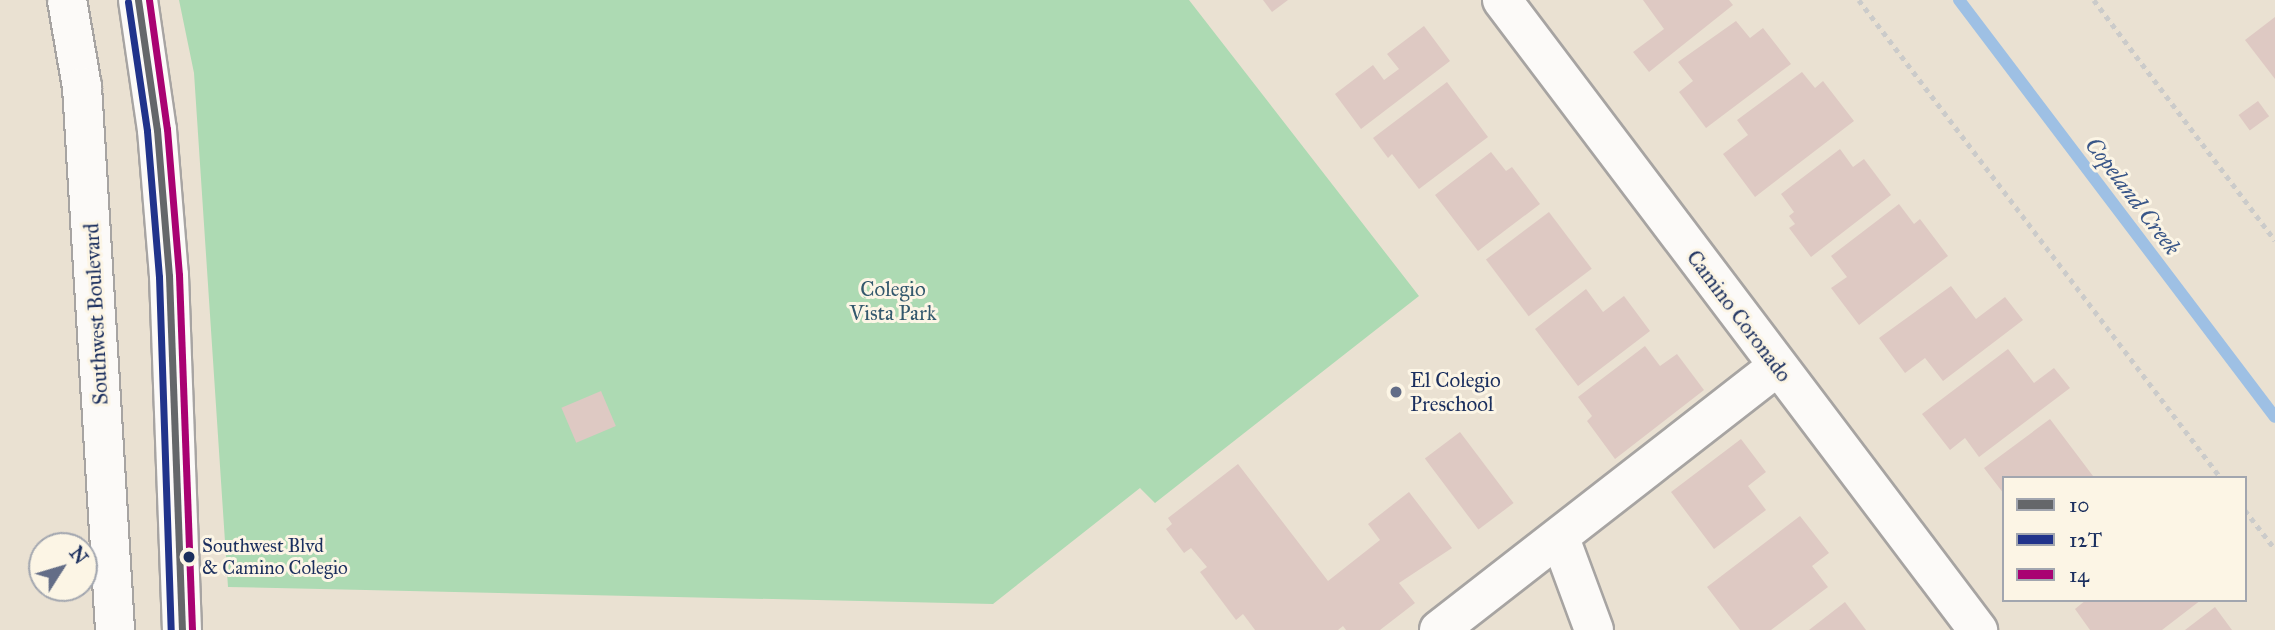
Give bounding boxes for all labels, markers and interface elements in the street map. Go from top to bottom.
water label: Copeland Creek [2080,131,2186,261]
street label: Southwest Boulevard [79,222,113,406]
street label: Camino Coronado [1681,245,1797,387]
park label: Colegio Vista Park [850,276,936,326]
place label: El Colegio Preschool [1410,367,1501,417]
marker: El Colegio Preschool [1388,384,1404,400]
legend [2002,476,2247,602]
text: 10 [2069,492,2089,518]
text: 12T [2069,527,2102,553]
north arrow [28,532,98,602]
place label: Southwest Blvd & Camino Colegio [202,535,348,579]
text: N [65,542,93,569]
marker: Southwest Blvd & Camino Colegio [182,550,196,564]
text: 14 [2069,562,2089,588]

